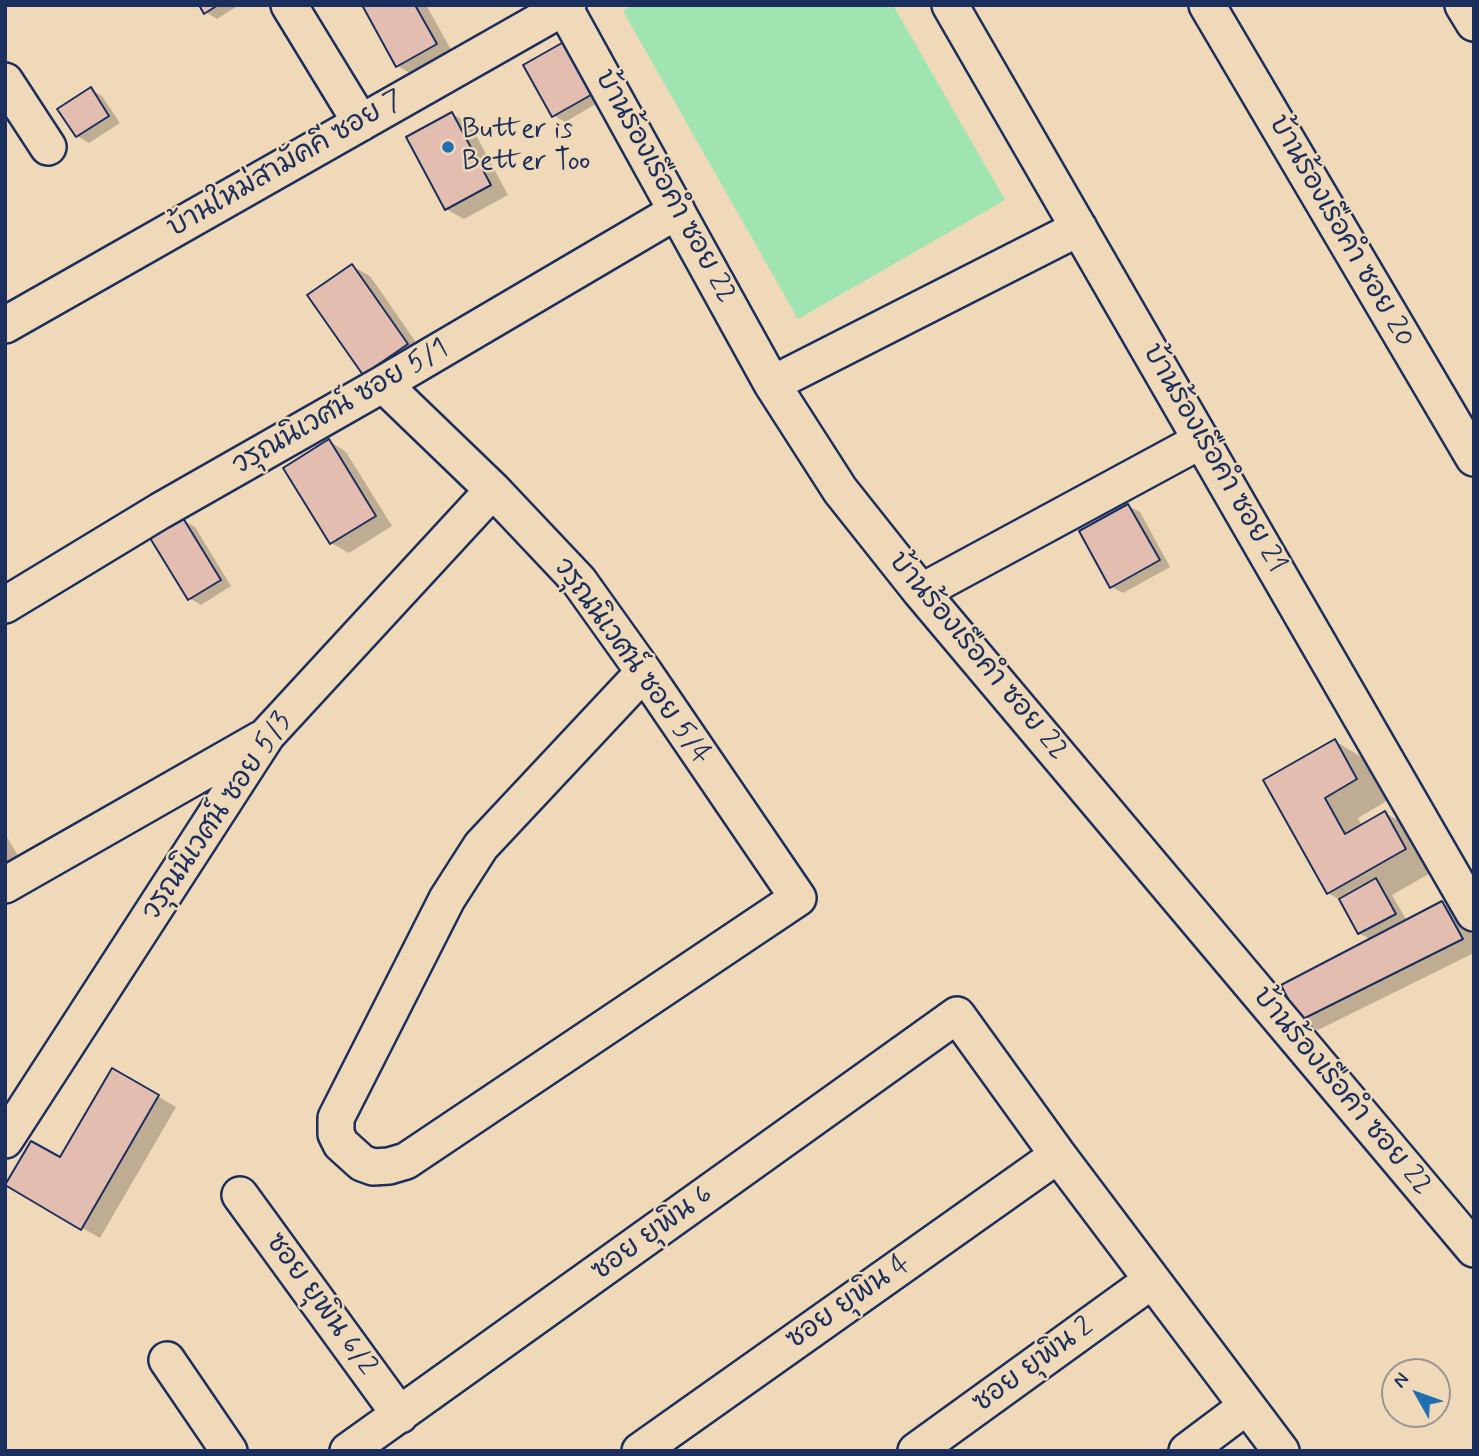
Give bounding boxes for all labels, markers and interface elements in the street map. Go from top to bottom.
street label: บ้านร้องเรือคำ ซอย 22 [586,65,742,309]
street label: บ้านใหม่สามัคคี ซอย 7 [162,84,410,246]
street label: บ้านร้องเรือคำ ซอย 20 [1260,110,1420,354]
place label: Butter is Better Too [462,114,590,180]
marker: Butter is Better Too [440,139,456,155]
street label: วรุณนิเวศน์ ซอย 5/1 [227,333,455,483]
street label: บ้านร้องเรือคำ ซอย 21 [1134,339,1292,579]
street label: บ้านร้องเรือคำ ซอย 22 [880,546,1074,768]
street label: วรุณนิเวศน์ ซอย 5/4 [545,552,717,772]
street label: วรุณนิเวศน์ ซอย 5/3 [136,707,300,927]
street label: บ้านร้องเรือคำ ซอย 22 [1244,981,1438,1203]
street label: ซอย ยุพิน 6 [586,1179,720,1289]
street label: ซอย ยุพิน 6/2 [257,1227,383,1383]
street label: ซอย ยุพิน 4 [781,1248,917,1358]
street label: ซอย ยุพิน 2 [967,1311,1101,1421]
north arrow [1381,1358,1451,1428]
text: N [1387,1368,1415,1393]

